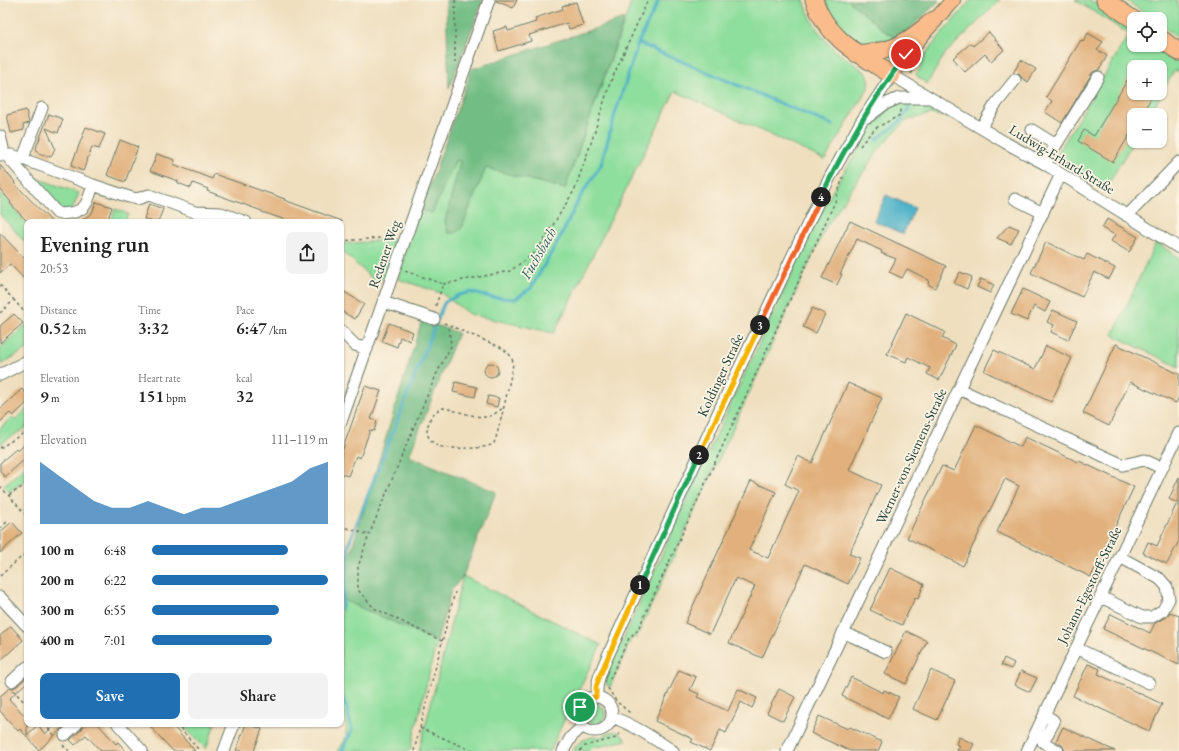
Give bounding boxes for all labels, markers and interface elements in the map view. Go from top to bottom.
map controls [1127,12,1167,148]
button: locate [1127,12,1167,52]
pin [889,37,923,71]
icon: check [895,43,917,65]
button: + [1127,60,1167,100]
button: − [1127,108,1167,148]
street label: Ludwig-Erhard-Straße [1006,120,1119,198]
pin: 4 [811,187,831,207]
text: 4 [818,190,824,204]
street label: Redener Weg [364,217,404,291]
water label: Fuchsbach [515,223,561,283]
text: Evening run [40,230,149,259]
button: share [286,232,328,274]
text: 20:53 [40,260,68,277]
text: Distance [40,303,77,317]
text: Time [138,303,161,317]
text: Pace [236,303,254,317]
pin: 3 [750,315,770,335]
text: 0.52 [40,317,70,339]
text: 3:32 [138,317,169,339]
text: 6:47 [236,317,267,339]
text: 3 [757,318,763,332]
text: km [70,323,86,337]
text: /km [267,323,287,337]
street label: Koldinger Straße [693,330,747,420]
text: Elevation [40,371,80,385]
text: Heart rate [138,371,181,385]
text: kcal [236,371,253,385]
text: 9 [40,385,49,407]
text: 151 [138,385,164,407]
text: 32 [236,385,253,407]
street label: Werner-von-Siemens-Straße [872,385,951,527]
text: m [49,391,60,405]
text: bpm [164,391,186,405]
text: Elevation [40,431,87,448]
text: 111–119 m [271,431,328,448]
pin: 2 [689,445,709,465]
text: 2 [696,448,702,462]
street label: Johann-Egestorff-Straße [1052,523,1125,648]
text: 100 m [40,542,74,559]
text: 6:48 [104,542,126,559]
text: 200 m [40,572,74,589]
text: 6:22 [104,572,126,589]
pin: 1 [630,575,650,595]
text: 1 [637,578,643,592]
text: 300 m [40,602,74,619]
text: 6:55 [104,602,126,619]
text: 400 m [40,632,74,649]
text: 7:01 [104,632,126,649]
button: Save [40,673,180,719]
button: Share [188,673,328,719]
pin [563,690,597,724]
icon: arrive [569,696,591,718]

